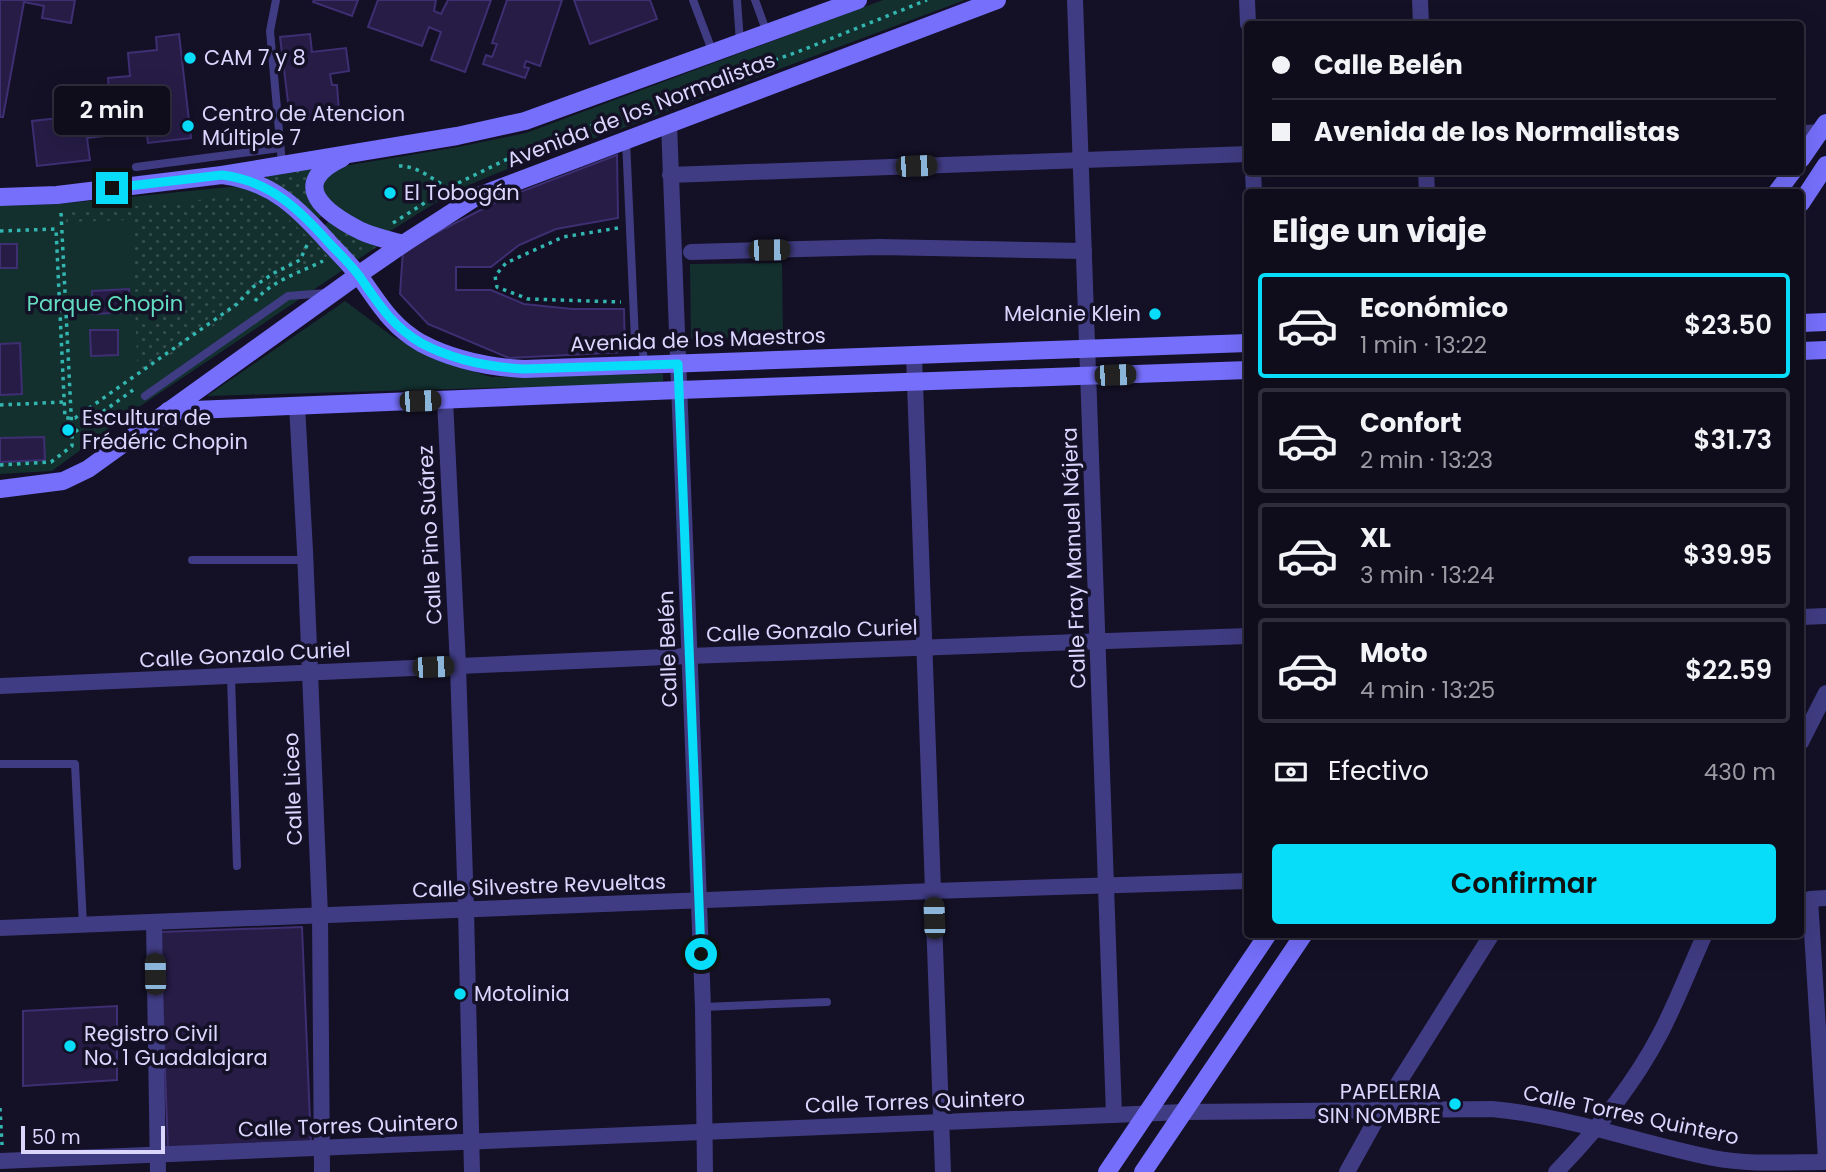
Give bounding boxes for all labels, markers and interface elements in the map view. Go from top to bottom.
place label: CAM 7 y 8 [204,43,306,72]
street label: Avenida de los Normalistas [502,45,779,174]
text: Calle Belén [1314,47,1463,83]
marker: CAM 7 y 8 [182,50,198,66]
callout: 2 min [54,86,170,136]
text: 2 min [80,94,144,126]
place label: Centro de Atencion Múltiple 7 [202,99,405,152]
text: Avenida de los Normalistas [1314,114,1680,150]
marker: Centro de Atencion Múltiple 7 [180,118,196,134]
car [895,155,938,177]
route end [96,172,128,204]
place label: El Tobogán [404,178,520,207]
marker: El Tobogán [382,185,398,201]
text: Elige un viaje [1272,208,1487,253]
car [748,239,791,261]
park label: Parque Chopin [27,289,183,318]
text: Económico [1360,290,1508,326]
icon: car [1276,294,1339,357]
place label: Melanie Klein [1004,299,1141,328]
marker: Melanie Klein [1147,306,1163,322]
text: $23.50 [1684,307,1772,343]
street label: Avenida de los Maestros [570,321,826,358]
text: 1 min · 13:22 [1360,329,1487,361]
car [1094,364,1137,386]
car [399,390,442,412]
place label: Escultura de Frédéric Chopin [82,403,248,456]
text: Confort [1360,405,1462,441]
icon: car [1276,409,1339,472]
marker: Escultura de Frédéric Chopin [60,422,76,438]
text: $31.73 [1693,422,1772,458]
street label: Calle Fray Manuel Nájera [1054,427,1093,689]
text: 2 min · 13:23 [1360,444,1493,476]
street label: Calle Pino Suárez [410,445,449,625]
text: XL [1360,520,1391,556]
icon: car [1276,524,1339,587]
text: $39.95 [1683,537,1772,573]
text: 3 min · 13:24 [1360,559,1494,591]
street label: Calle Belén [651,590,684,708]
street label: Calle Gonzalo Curiel [706,612,918,649]
street label: Calle Gonzalo Curiel [139,634,351,675]
text: Moto [1360,635,1428,671]
icon: car [1276,639,1339,702]
text: $22.59 [1685,652,1772,688]
car [412,656,455,678]
text: 4 min · 13:25 [1360,674,1495,706]
street label: Calle Liceo [276,732,309,846]
icon: cash [1272,753,1310,791]
text: Efectivo [1328,753,1429,789]
text: 430 m [1704,756,1776,788]
button: Confirmar [1272,844,1776,924]
street label: Calle Silvestre Revueltas [412,867,666,904]
car [923,897,946,939]
route start [685,938,717,970]
car [145,953,166,995]
place label: Motolinia [474,979,570,1008]
marker: Motolinia [452,986,468,1002]
place label: Registro Civil No. 1 Guadalajara [84,1019,268,1072]
marker: Registro Civil No. 1 Guadalajara [62,1038,78,1054]
place label: PAPELERIA SIN NOMBRE [1317,1077,1441,1130]
street label: Calle Torres Quintero [1521,1077,1742,1152]
street label: Calle Torres Quintero [805,1083,1025,1120]
marker: PAPELERIA SIN NOMBRE [1447,1096,1463,1112]
street label: Calle Torres Quintero [238,1107,458,1144]
scale bar [21,1123,164,1155]
text: 50 m [32,1124,81,1151]

